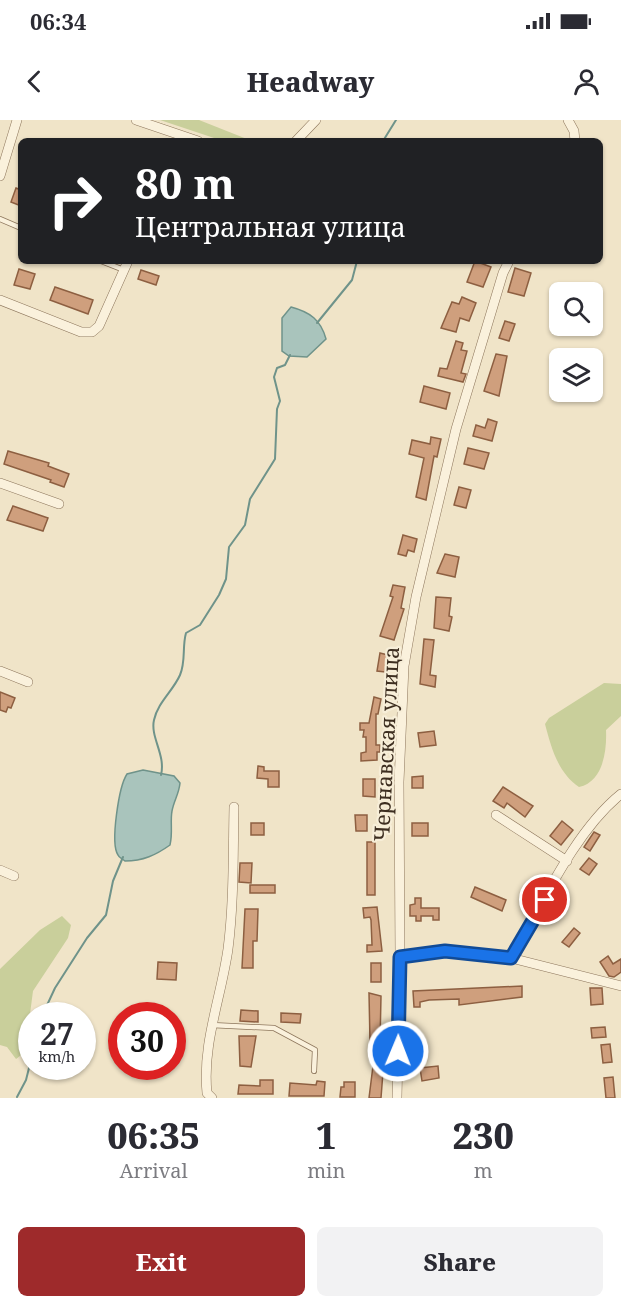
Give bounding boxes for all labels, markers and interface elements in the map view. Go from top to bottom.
text: 06:34 [30,6,86,36]
text: Headway [247,63,374,100]
icon: back [18,65,51,98]
icon: person [570,65,603,98]
text: 80 m [135,154,235,211]
icon: right [36,162,114,240]
text: Центральная улица [135,208,406,245]
map controls [549,282,603,402]
button: search [549,282,603,336]
button: layers [549,348,603,402]
street label: Чернавская улица [367,646,405,842]
pin [519,874,570,925]
icon: arrive [528,883,561,916]
speed limit sign: 30 [108,1002,186,1080]
text: 27 [40,1013,74,1054]
position arrow [366,1019,430,1083]
text: km/h [39,1046,75,1066]
text: 06:35 [107,1111,200,1160]
text: 1 [316,1111,337,1160]
text: 230 [453,1111,514,1160]
text: Arrival [119,1157,188,1184]
text: min [307,1157,345,1184]
text: m [474,1157,493,1184]
button: Exit [18,1227,305,1296]
button: Share [317,1227,603,1296]

